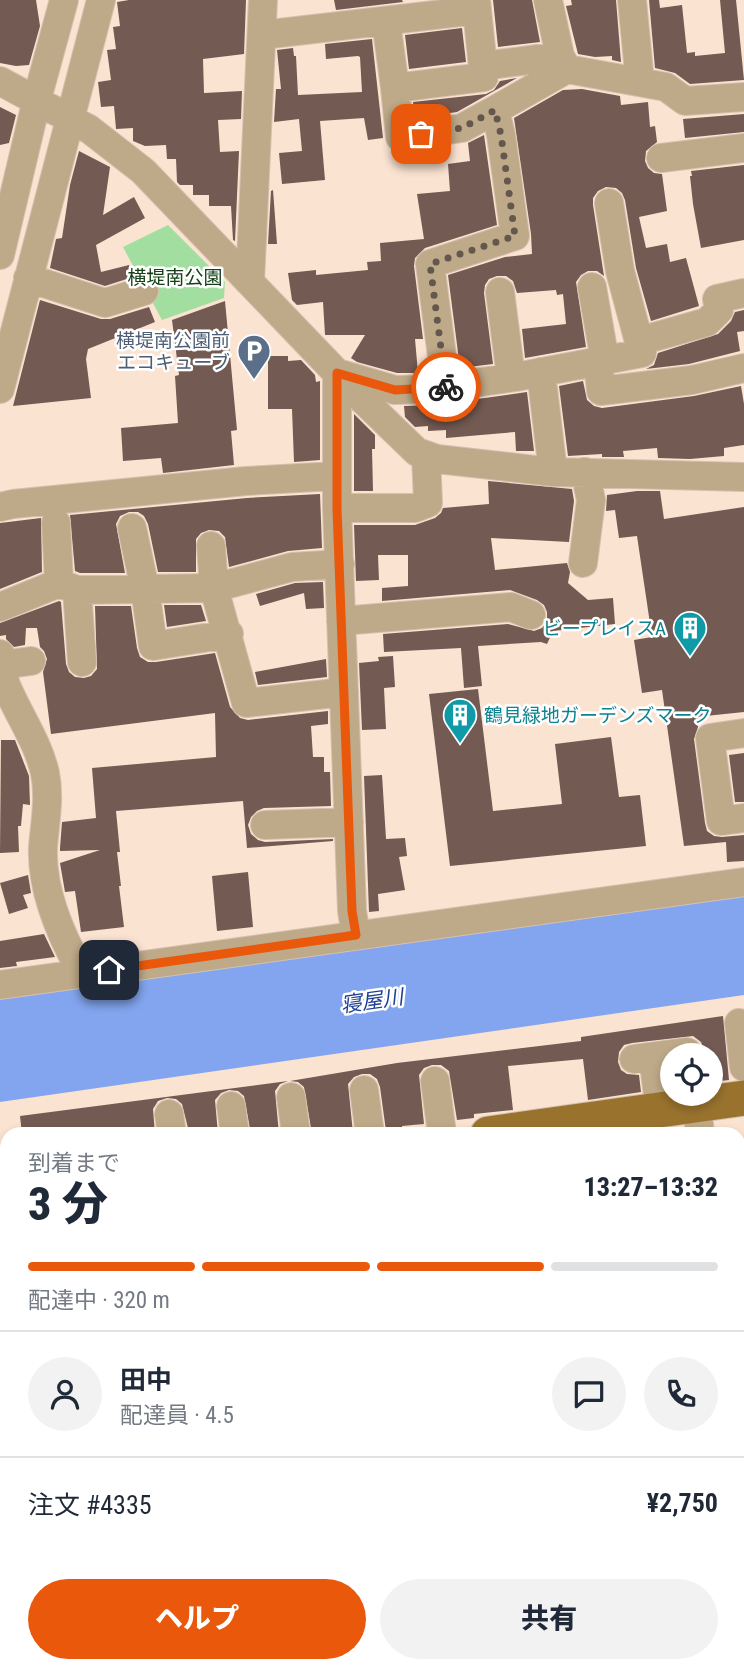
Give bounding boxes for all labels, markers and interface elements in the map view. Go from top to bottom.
pin [391,104,451,164]
icon: bag [402,115,440,153]
park label: 横堤南公園 [127,266,223,289]
place label: 横堤南公園前 エコキューブ [116,329,230,374]
parking icon: 横堤南公園前 エコキューブ [235,332,273,381]
courier [411,352,481,422]
icon: bike [427,368,465,406]
building icon: ビープレイスA [671,609,709,658]
place label: ビープレイスA [543,617,666,640]
building icon: 鶴見緑地ガーデンズマーク [441,696,479,745]
place label: 鶴見緑地ガーデンズマーク [484,704,712,727]
pin [79,940,139,1000]
icon: home [90,951,128,989]
water label: 寝屋川 [339,984,407,1017]
map controls [660,1043,723,1106]
button: locate [660,1043,723,1106]
text: 到着まで [28,1150,120,1177]
text: 13:27–13:32 [584,1172,718,1202]
text: 3 分 [28,1177,108,1231]
text: 配達中 · 320 m [28,1287,170,1314]
button: person [28,1357,102,1431]
button: chat [552,1357,626,1431]
button: phone [644,1357,718,1431]
text: 田中 [120,1365,172,1395]
text: 配達員 · 4.5 [120,1402,234,1429]
text: ¥2,750 [647,1488,718,1518]
text: 注文 #4335 [28,1490,152,1520]
button: ヘルプ [28,1579,366,1659]
button: 共有 [380,1579,718,1659]

